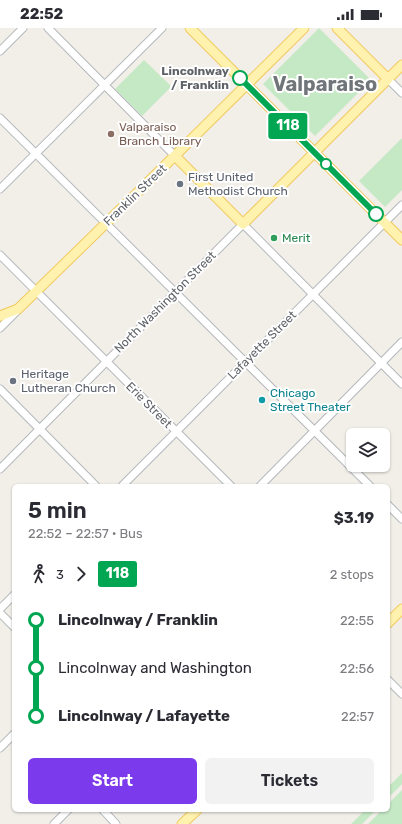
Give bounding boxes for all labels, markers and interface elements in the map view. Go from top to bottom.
text: 22:52 [20,5,63,23]
place label: Lincolnway / Franklin [161,64,229,92]
marker: Lincolnway / Franklin [232,70,248,86]
district label: Valparaiso [273,72,377,96]
line badge: 118 [265,113,311,139]
text: 118 [276,117,300,134]
place label: Valparaiso Branch Library [119,120,202,148]
marker: Valparaiso Branch Library [106,129,116,139]
unlabelled marker [320,158,332,170]
street label: Franklin Street [101,161,170,229]
place label: First United Methodist Church [188,170,288,198]
marker: First United Methodist Church [175,179,185,189]
unlabelled marker [368,206,384,222]
place label: Merit [282,231,311,245]
marker: Merit [269,233,279,243]
street label: North Washington Street [111,248,219,356]
street label: Lafayette Street [225,308,299,382]
place label: Heritage Lutheran Church [21,367,116,395]
marker: Heritage Lutheran Church [8,376,18,386]
street label: Erie Street [123,379,175,431]
place label: Chicago Street Theater [270,386,351,414]
marker: Chicago Street Theater [257,395,267,405]
map controls [346,428,390,472]
button: layers [346,428,390,472]
text: 5 min [28,497,87,524]
text: $3.19 [334,509,374,527]
text: 22:52 – 22:57 · Bus [28,526,143,541]
icon: walk [28,563,50,585]
icon: forward [70,563,92,585]
text: 118 [106,565,129,582]
text: 3 [56,567,64,582]
text: 2 stops [330,567,374,582]
text: Lincolnway / Franklin [58,611,218,629]
text: 22:55 [340,613,374,628]
text: Lincolnway and Washington [58,659,252,677]
text: 22:56 [340,661,374,676]
text: Lincolnway / Lafayette [58,707,230,725]
text: 22:57 [341,709,374,724]
button: Start [28,758,197,804]
button: Tickets [205,758,374,804]

